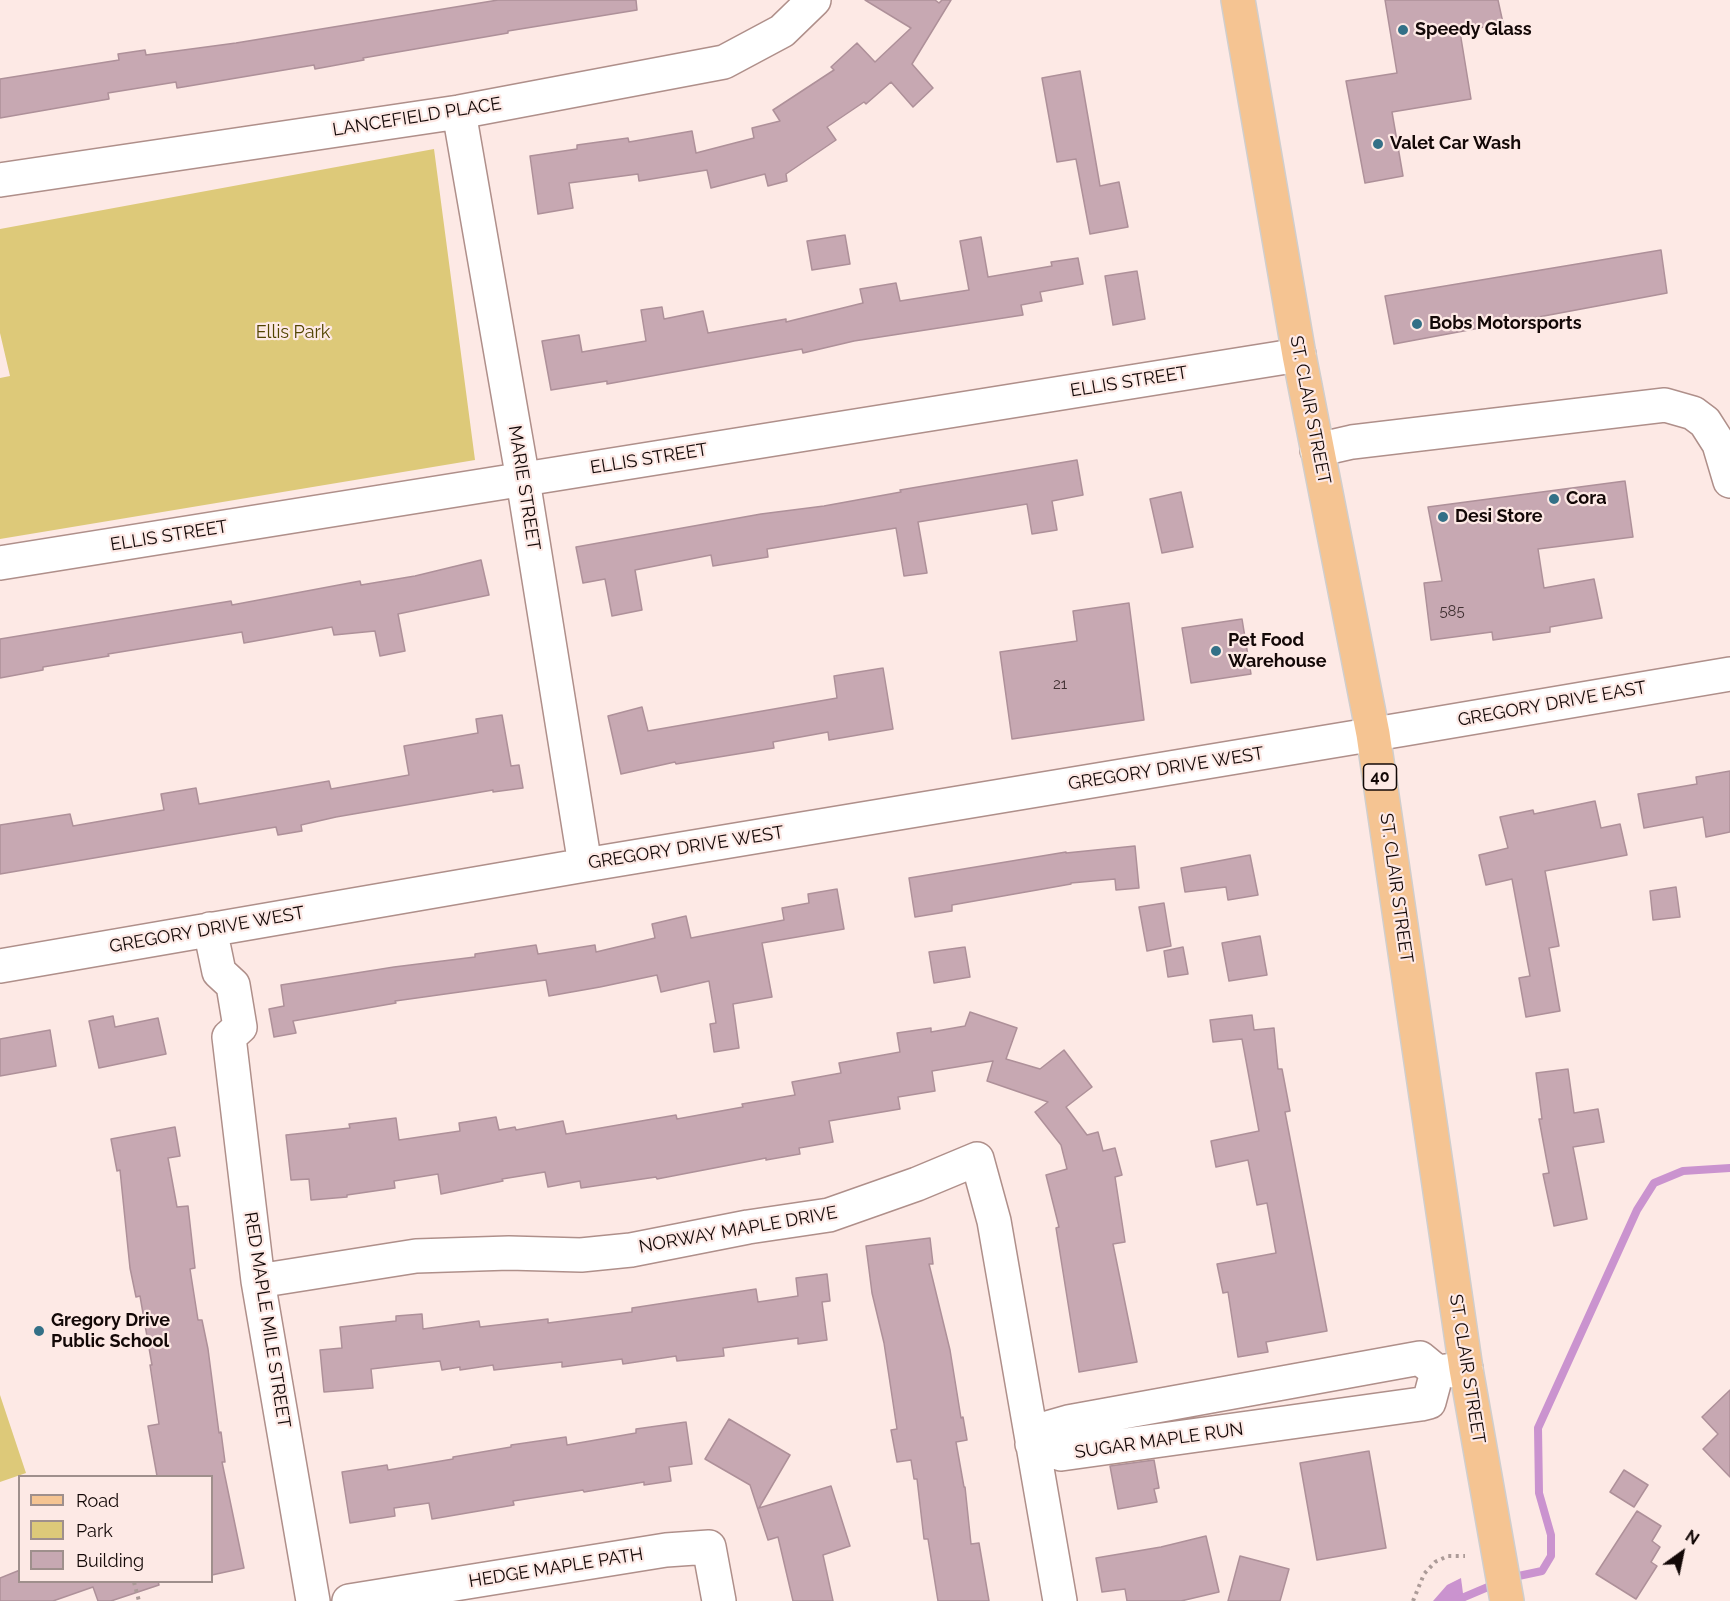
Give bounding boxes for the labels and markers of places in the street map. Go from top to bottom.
place label: Speedy Glass [1415,19,1532,41]
marker: Speedy Glass [1396,23,1410,37]
place label: Valet Car Wash [1390,133,1521,155]
marker: Valet Car Wash [1371,137,1385,151]
place label: Bobs Motorsports [1429,313,1582,335]
marker: Bobs Motorsports [1410,317,1424,331]
place label: Cora [1566,488,1606,510]
marker: Cora [1547,492,1561,506]
place label: Desi Store [1455,506,1543,528]
marker: Desi Store [1436,510,1450,524]
place label: Pet Food Warehouse [1228,630,1326,672]
marker: Pet Food Warehouse [1209,644,1223,658]
place label: Gregory Drive Public School [51,1310,170,1352]
marker: Gregory Drive Public School [32,1324,46,1338]

